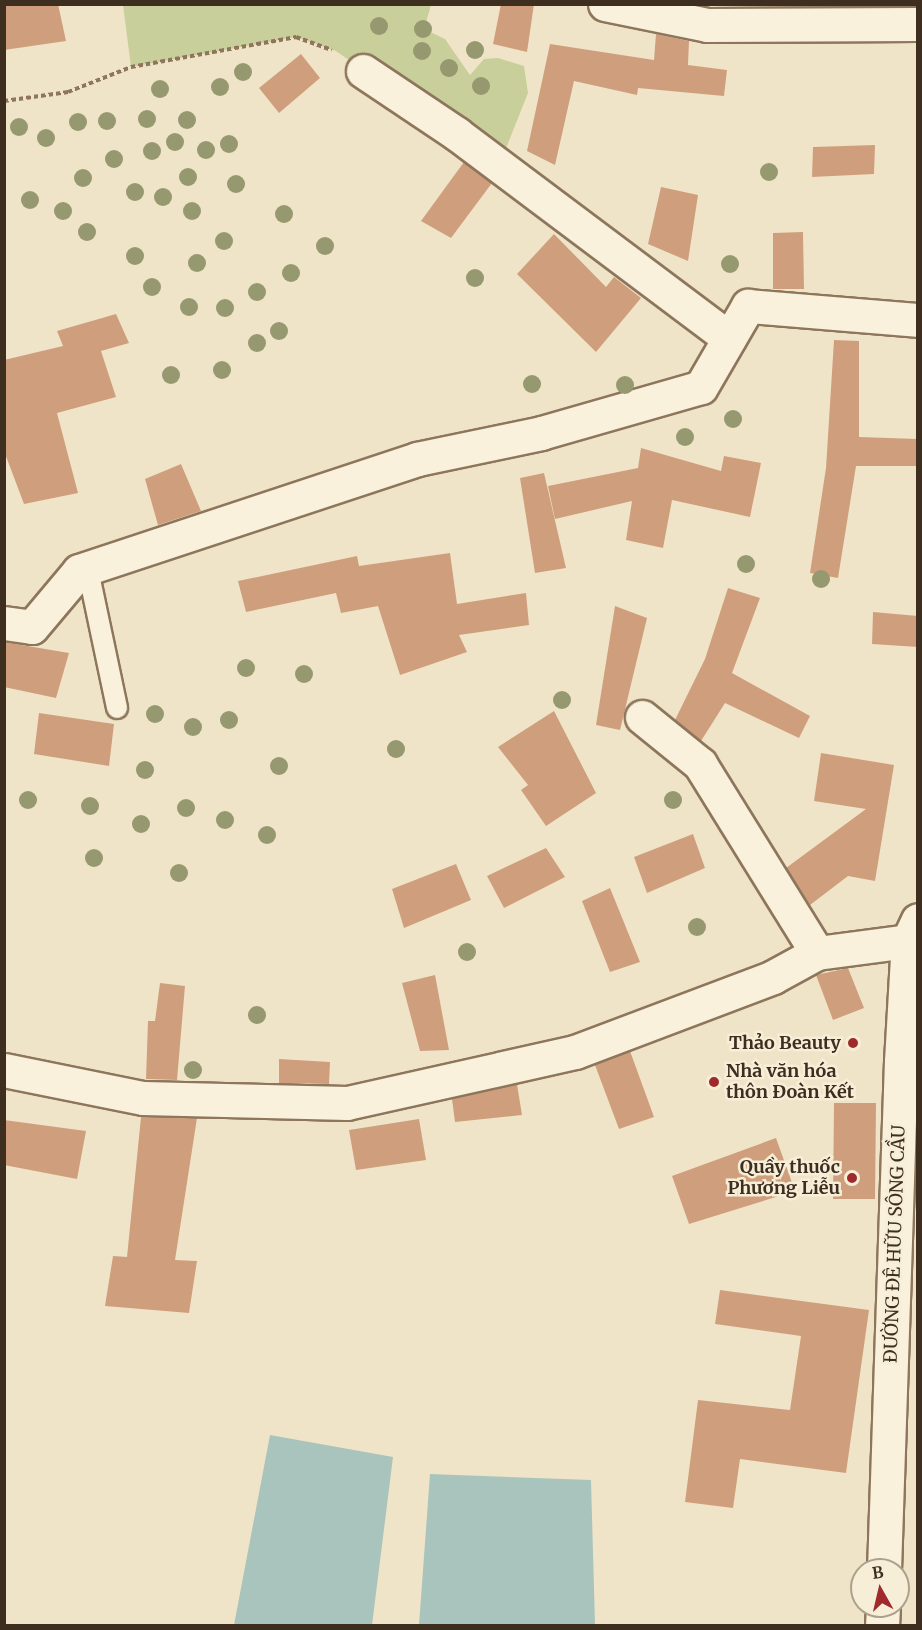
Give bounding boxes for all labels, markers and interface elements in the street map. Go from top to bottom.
place label: Thảo Beauty [729,1032,841,1054]
marker: Thảo Beauty [846,1036,860,1050]
place label: Nhà văn hóa thôn Đoàn Kết [726,1061,854,1104]
marker: Nhà văn hóa thôn Đoàn Kết [707,1075,721,1089]
street label: ĐƯỜNG ĐÊ HỮU SÔNG CẦU [880,1125,910,1363]
place label: Quầy thuốc Phương Liễu [727,1157,840,1200]
marker: Quầy thuốc Phương Liễu [845,1171,859,1185]
north arrow [850,1558,910,1618]
text: B [871,1561,885,1583]

